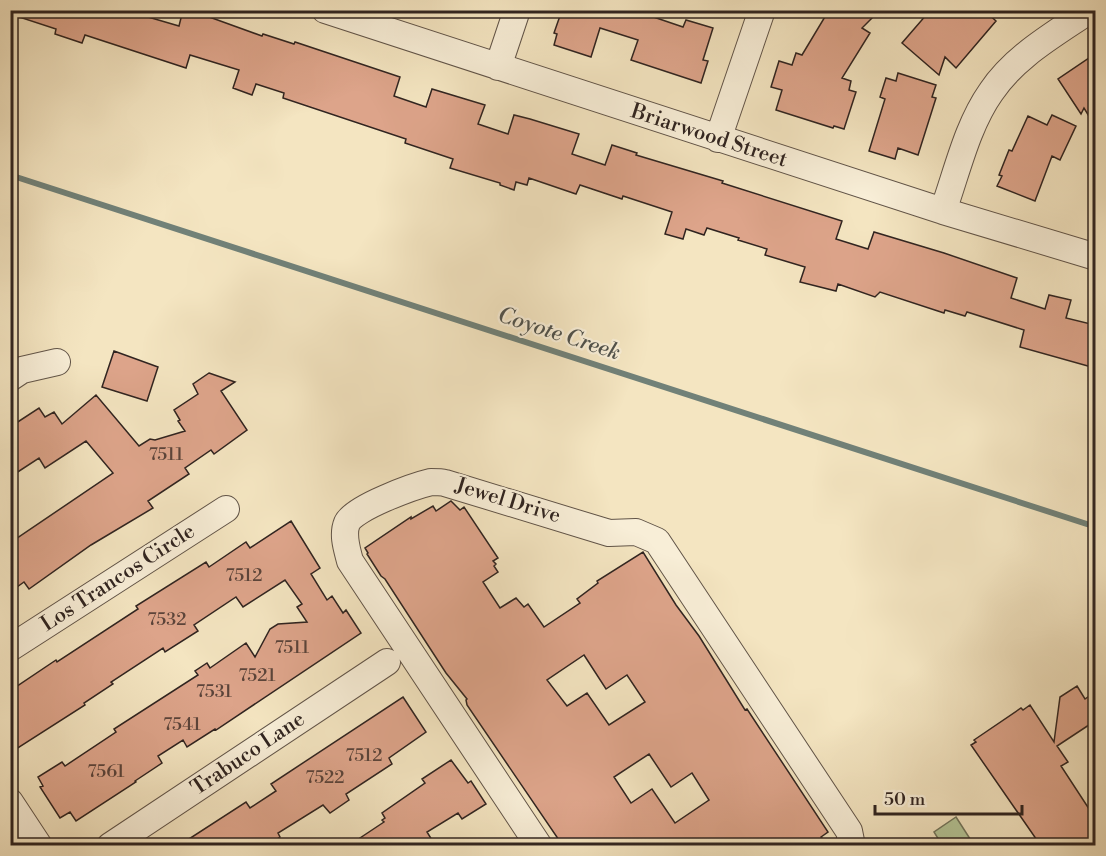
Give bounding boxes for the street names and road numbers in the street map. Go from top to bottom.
street label: Briarwood Street [627,98,791,174]
street label: Jewel Drive [451,472,564,529]
street label: Los Trancos Circle [36,518,200,638]
street label: Trabuco Lane [186,706,310,802]

